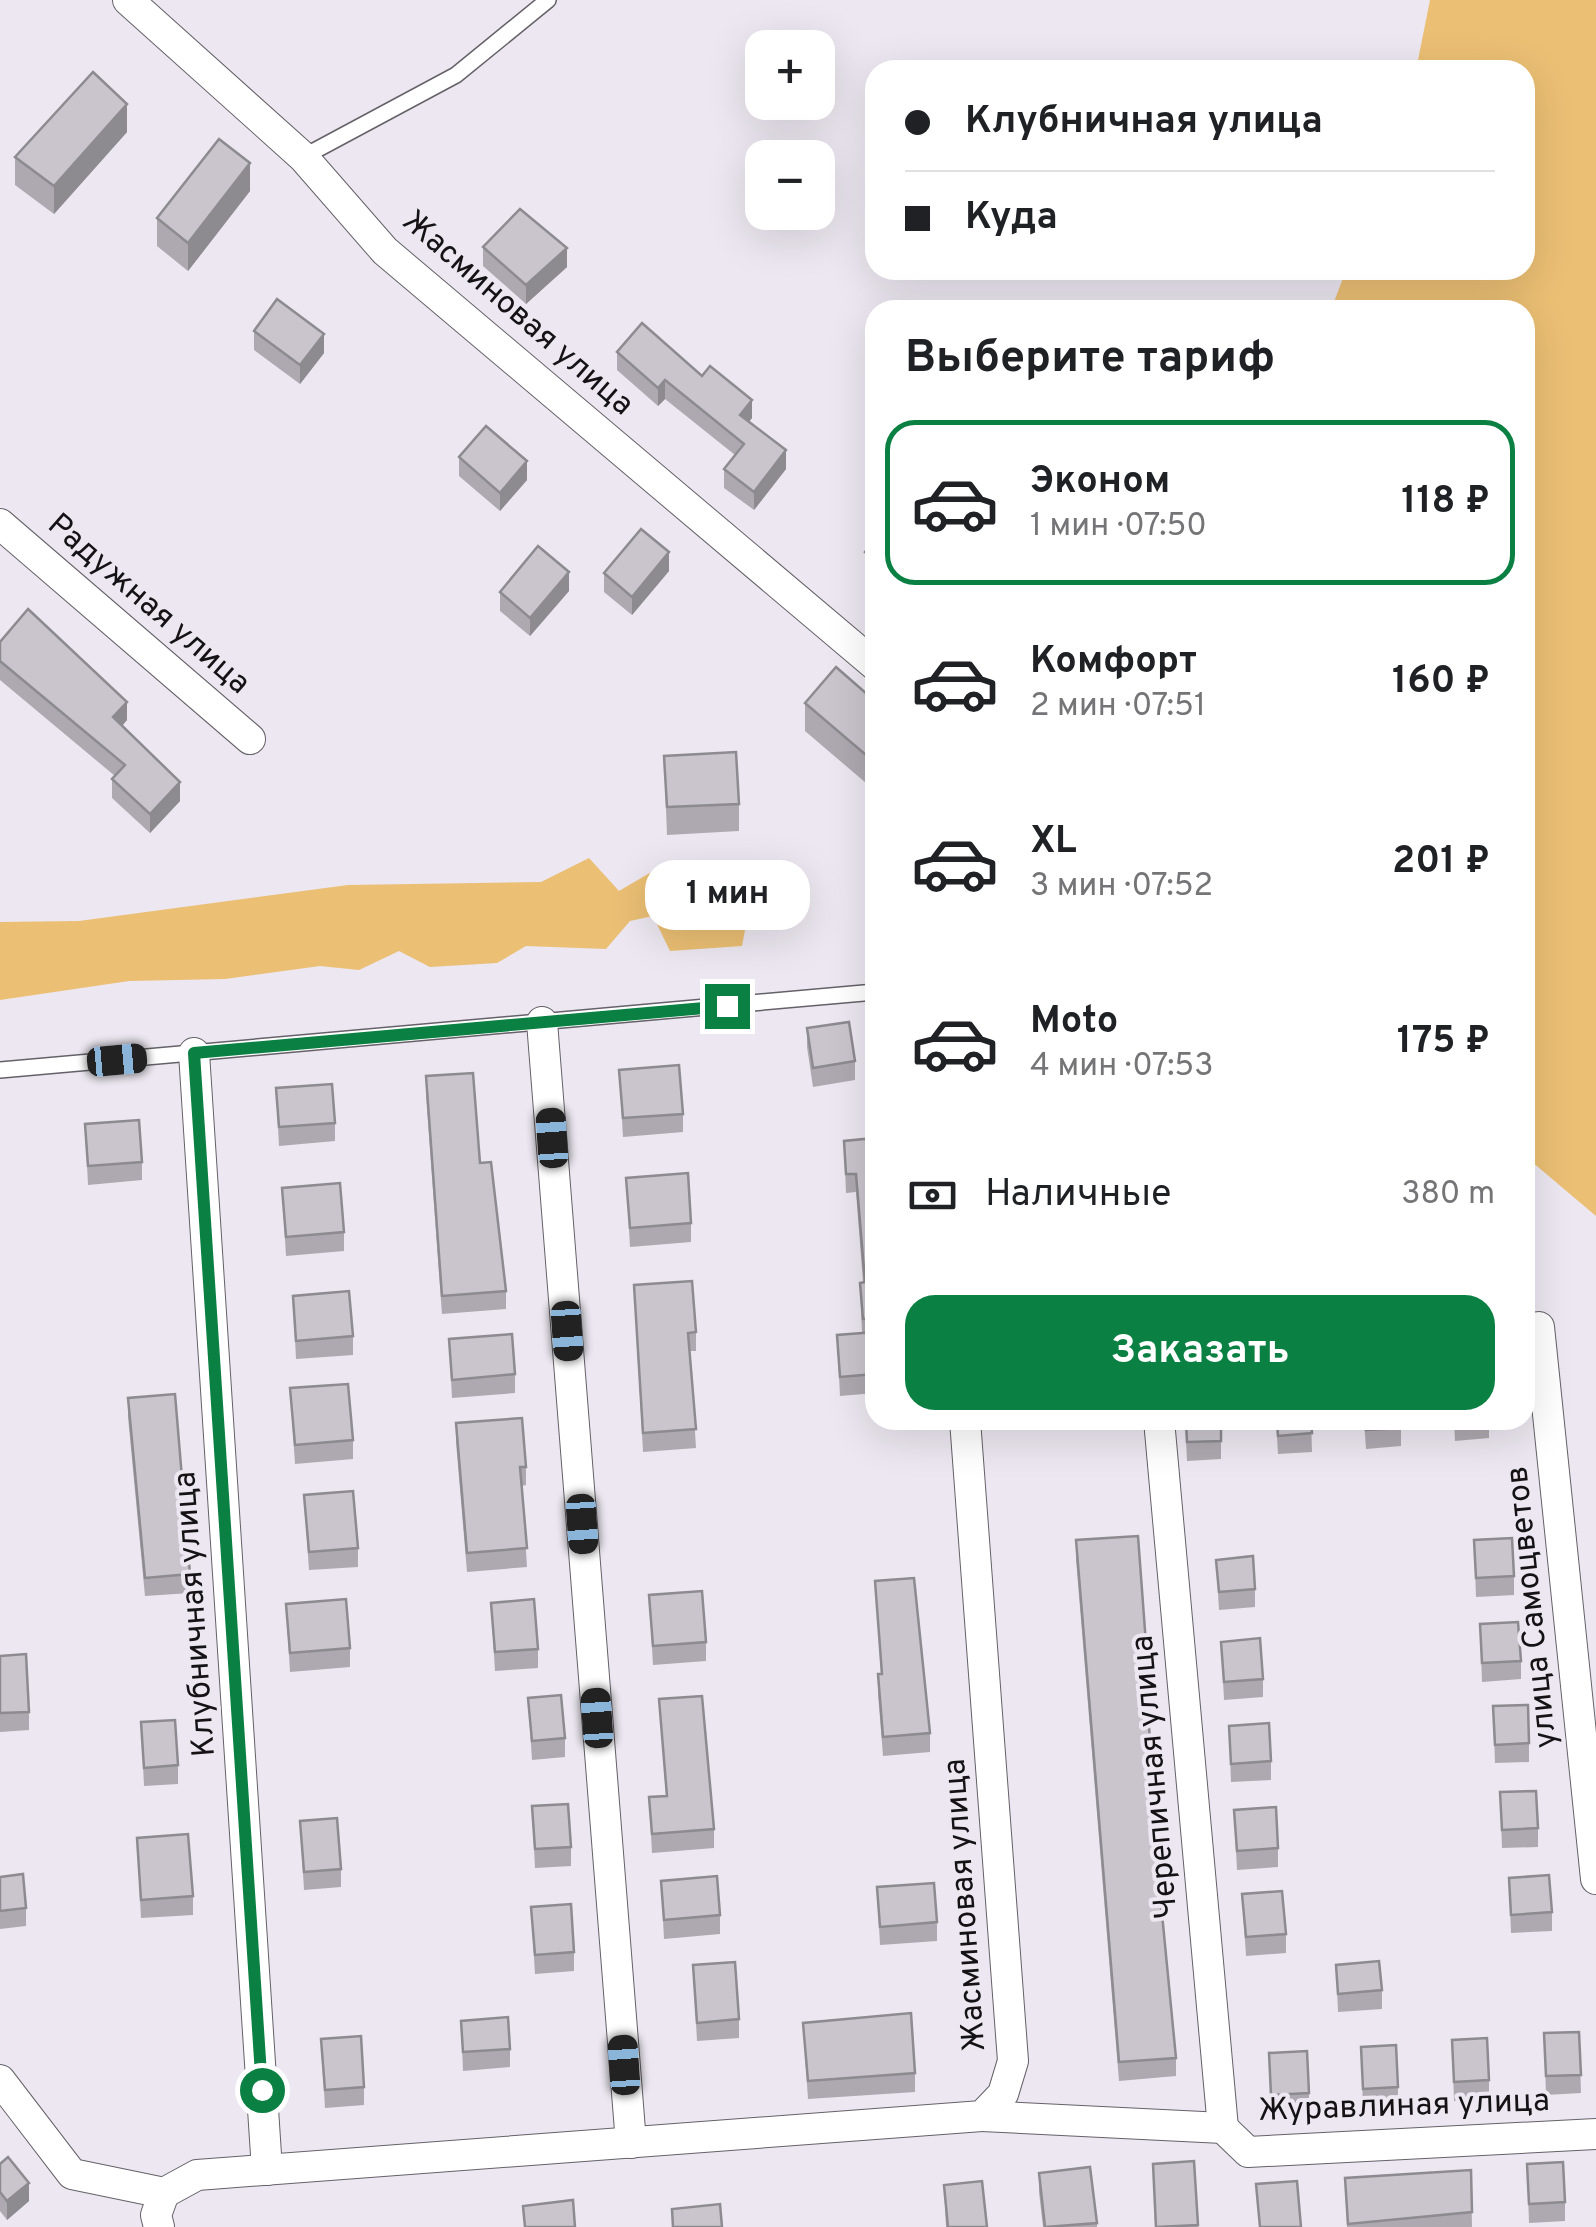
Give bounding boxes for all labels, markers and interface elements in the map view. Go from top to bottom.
map controls [745,30,835,230]
button: + [745,30,835,120]
text: Клубничная улица [965,98,1323,147]
button: − [745,140,835,230]
text: Куда [965,194,1058,243]
street label: Жасминовая улица [393,203,641,425]
text: Выберите тариф [905,331,1275,388]
icon: car [910,458,1000,548]
text: Эконом [1030,458,1170,507]
text: 118 ₽ [1401,478,1490,527]
street label: Радужная улица [38,506,258,704]
text: 1 мин · 07:50 [1030,507,1207,547]
icon: car [910,638,1000,728]
text: Комфорт [1030,638,1197,687]
text: 160 ₽ [1392,658,1490,707]
text: 2 мин · 07:51 [1030,687,1206,727]
icon: car [910,818,1000,908]
text: XL [1030,818,1077,867]
text: 201 ₽ [1392,838,1490,887]
callout: 1 мин [644,861,810,931]
text: 3 мин · 07:52 [1030,867,1213,907]
text: 1 мин [686,875,769,915]
route end [705,984,750,1029]
icon: car [910,998,1000,1088]
text: Moto [1030,998,1118,1047]
text: 175 ₽ [1397,1018,1490,1067]
car [86,1042,148,1078]
text: 4 мин · 07:53 [1030,1047,1214,1087]
car [535,1107,569,1169]
icon: cash [905,1168,960,1223]
text: Наличные [985,1171,1172,1220]
text: 380 m [1401,1175,1495,1215]
button: Заказать [905,1295,1495,1410]
car [550,1300,584,1362]
street label: улица Самоцветов [1498,1464,1568,1750]
street label: Клубничная улица [166,1470,226,1758]
car [565,1493,599,1555]
street label: Черепичная улица [1124,1633,1188,1921]
car [580,1687,614,1749]
street label: Жасминовая улица [936,1757,996,2053]
car [607,2034,641,2096]
route start [240,2068,285,2113]
street label: Журавлиная улица [1257,2082,1551,2132]

